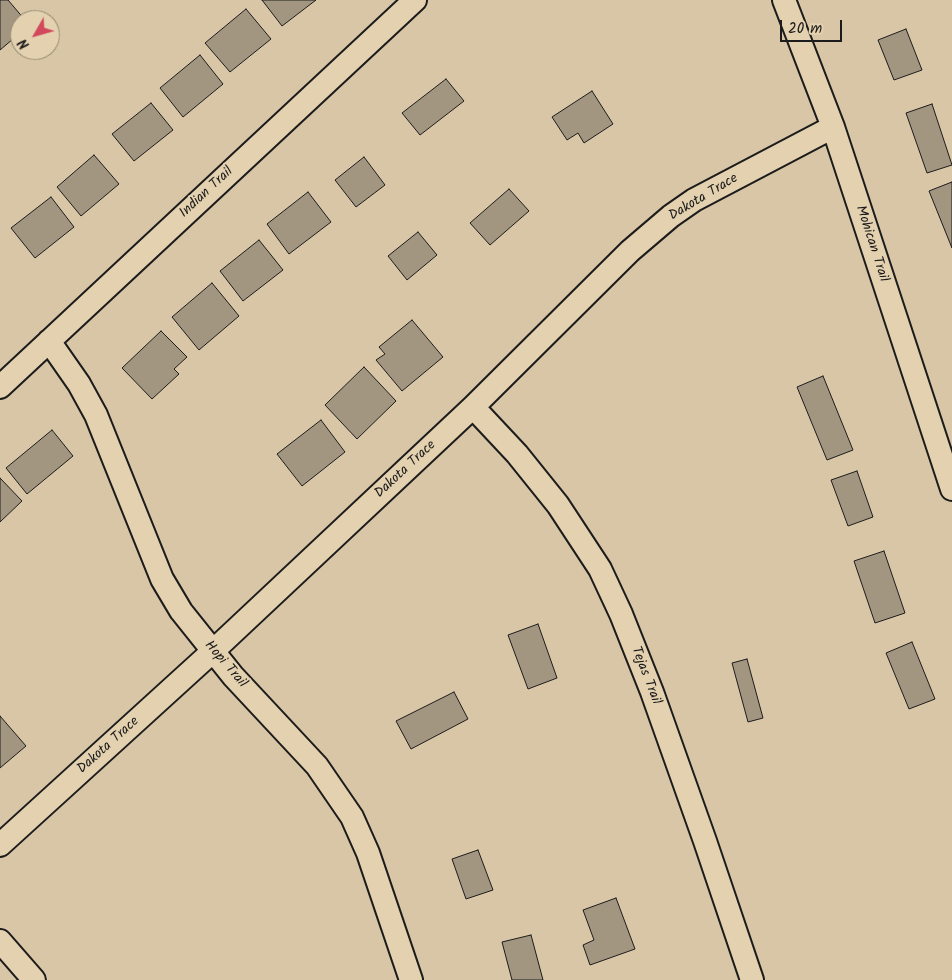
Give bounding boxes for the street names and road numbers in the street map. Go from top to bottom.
street label: Indian Trail [177,164,237,222]
street label: Dakota Trace [667,171,741,225]
street label: Mohican Trail [851,204,891,284]
street label: Dakota Trace [372,437,440,503]
street label: Hopi Trail [200,638,250,692]
street label: Tejas Trail [626,645,664,707]
street label: Dakota Trace [75,714,143,778]

